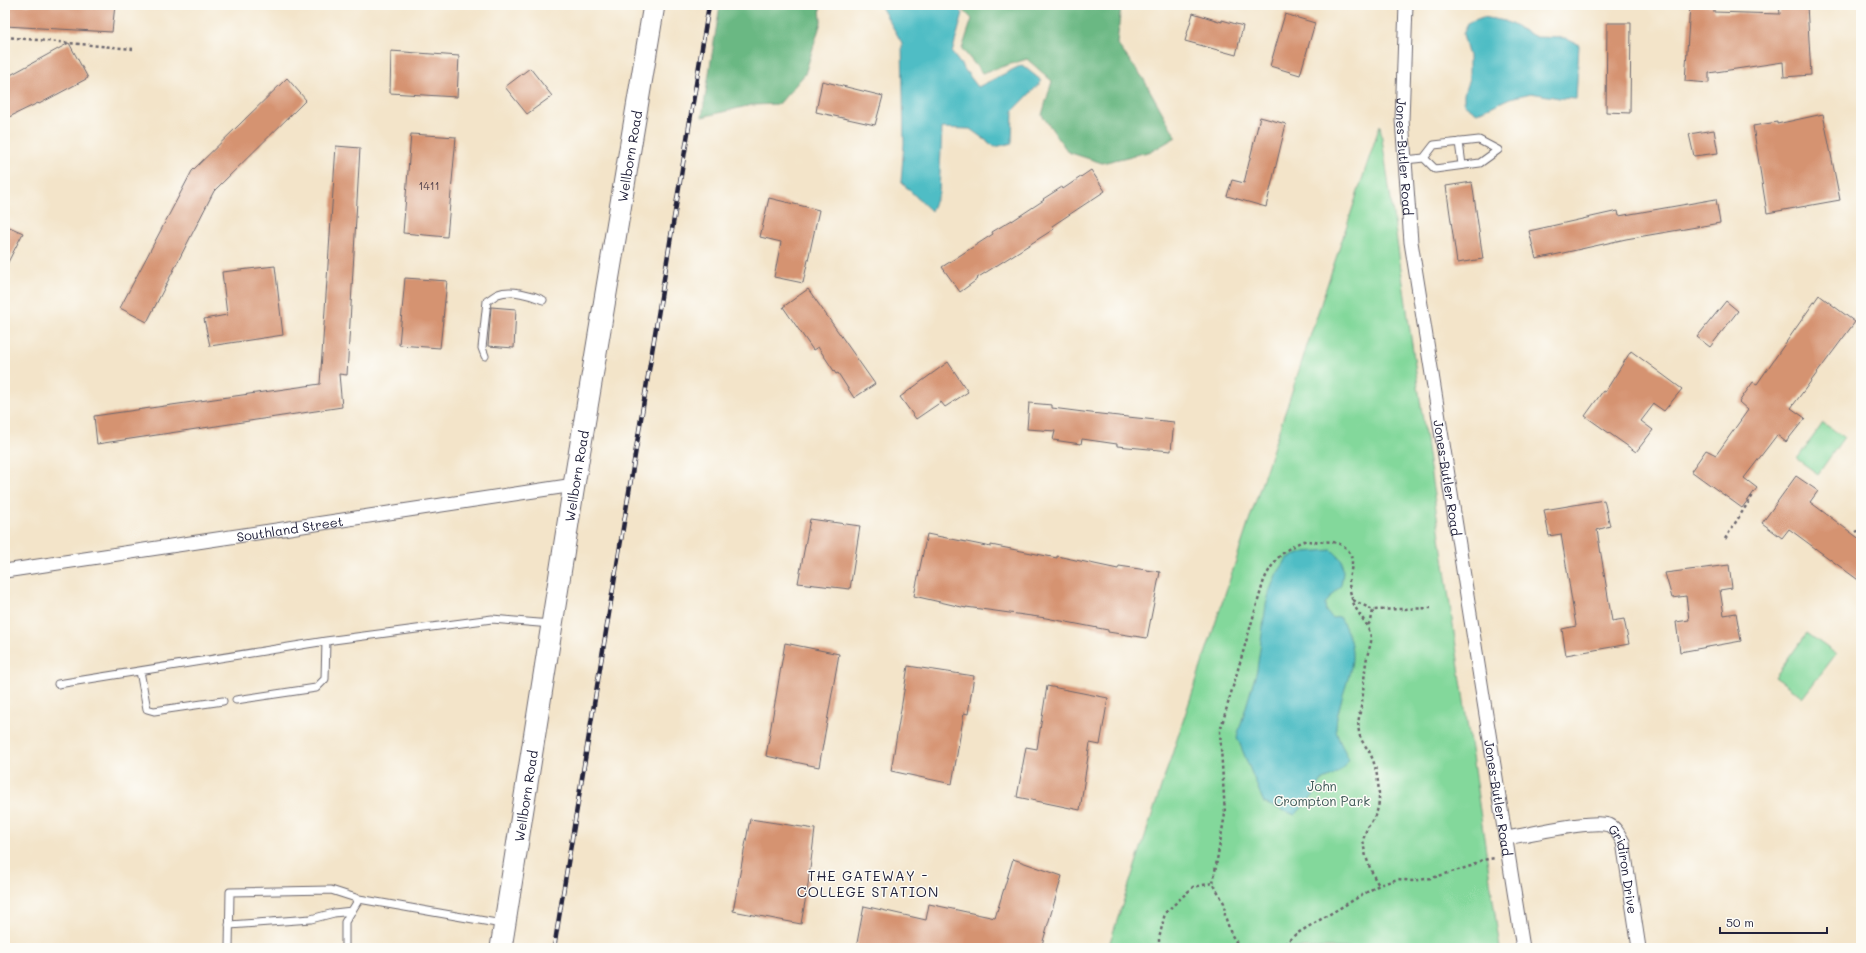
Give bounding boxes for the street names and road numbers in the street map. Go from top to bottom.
street label: Jones-Butler Road [1393,98,1418,216]
street label: Wellborn Road [613,109,645,203]
street label: Jones-Butler Road [1431,418,1466,537]
street label: Wellborn Road [560,429,592,523]
street label: Southland Street [235,511,345,544]
street label: Jones-Butler Road [1482,738,1517,857]
street label: Wellborn Road [509,749,541,843]
street label: Gridiron Drive [1605,820,1642,915]

